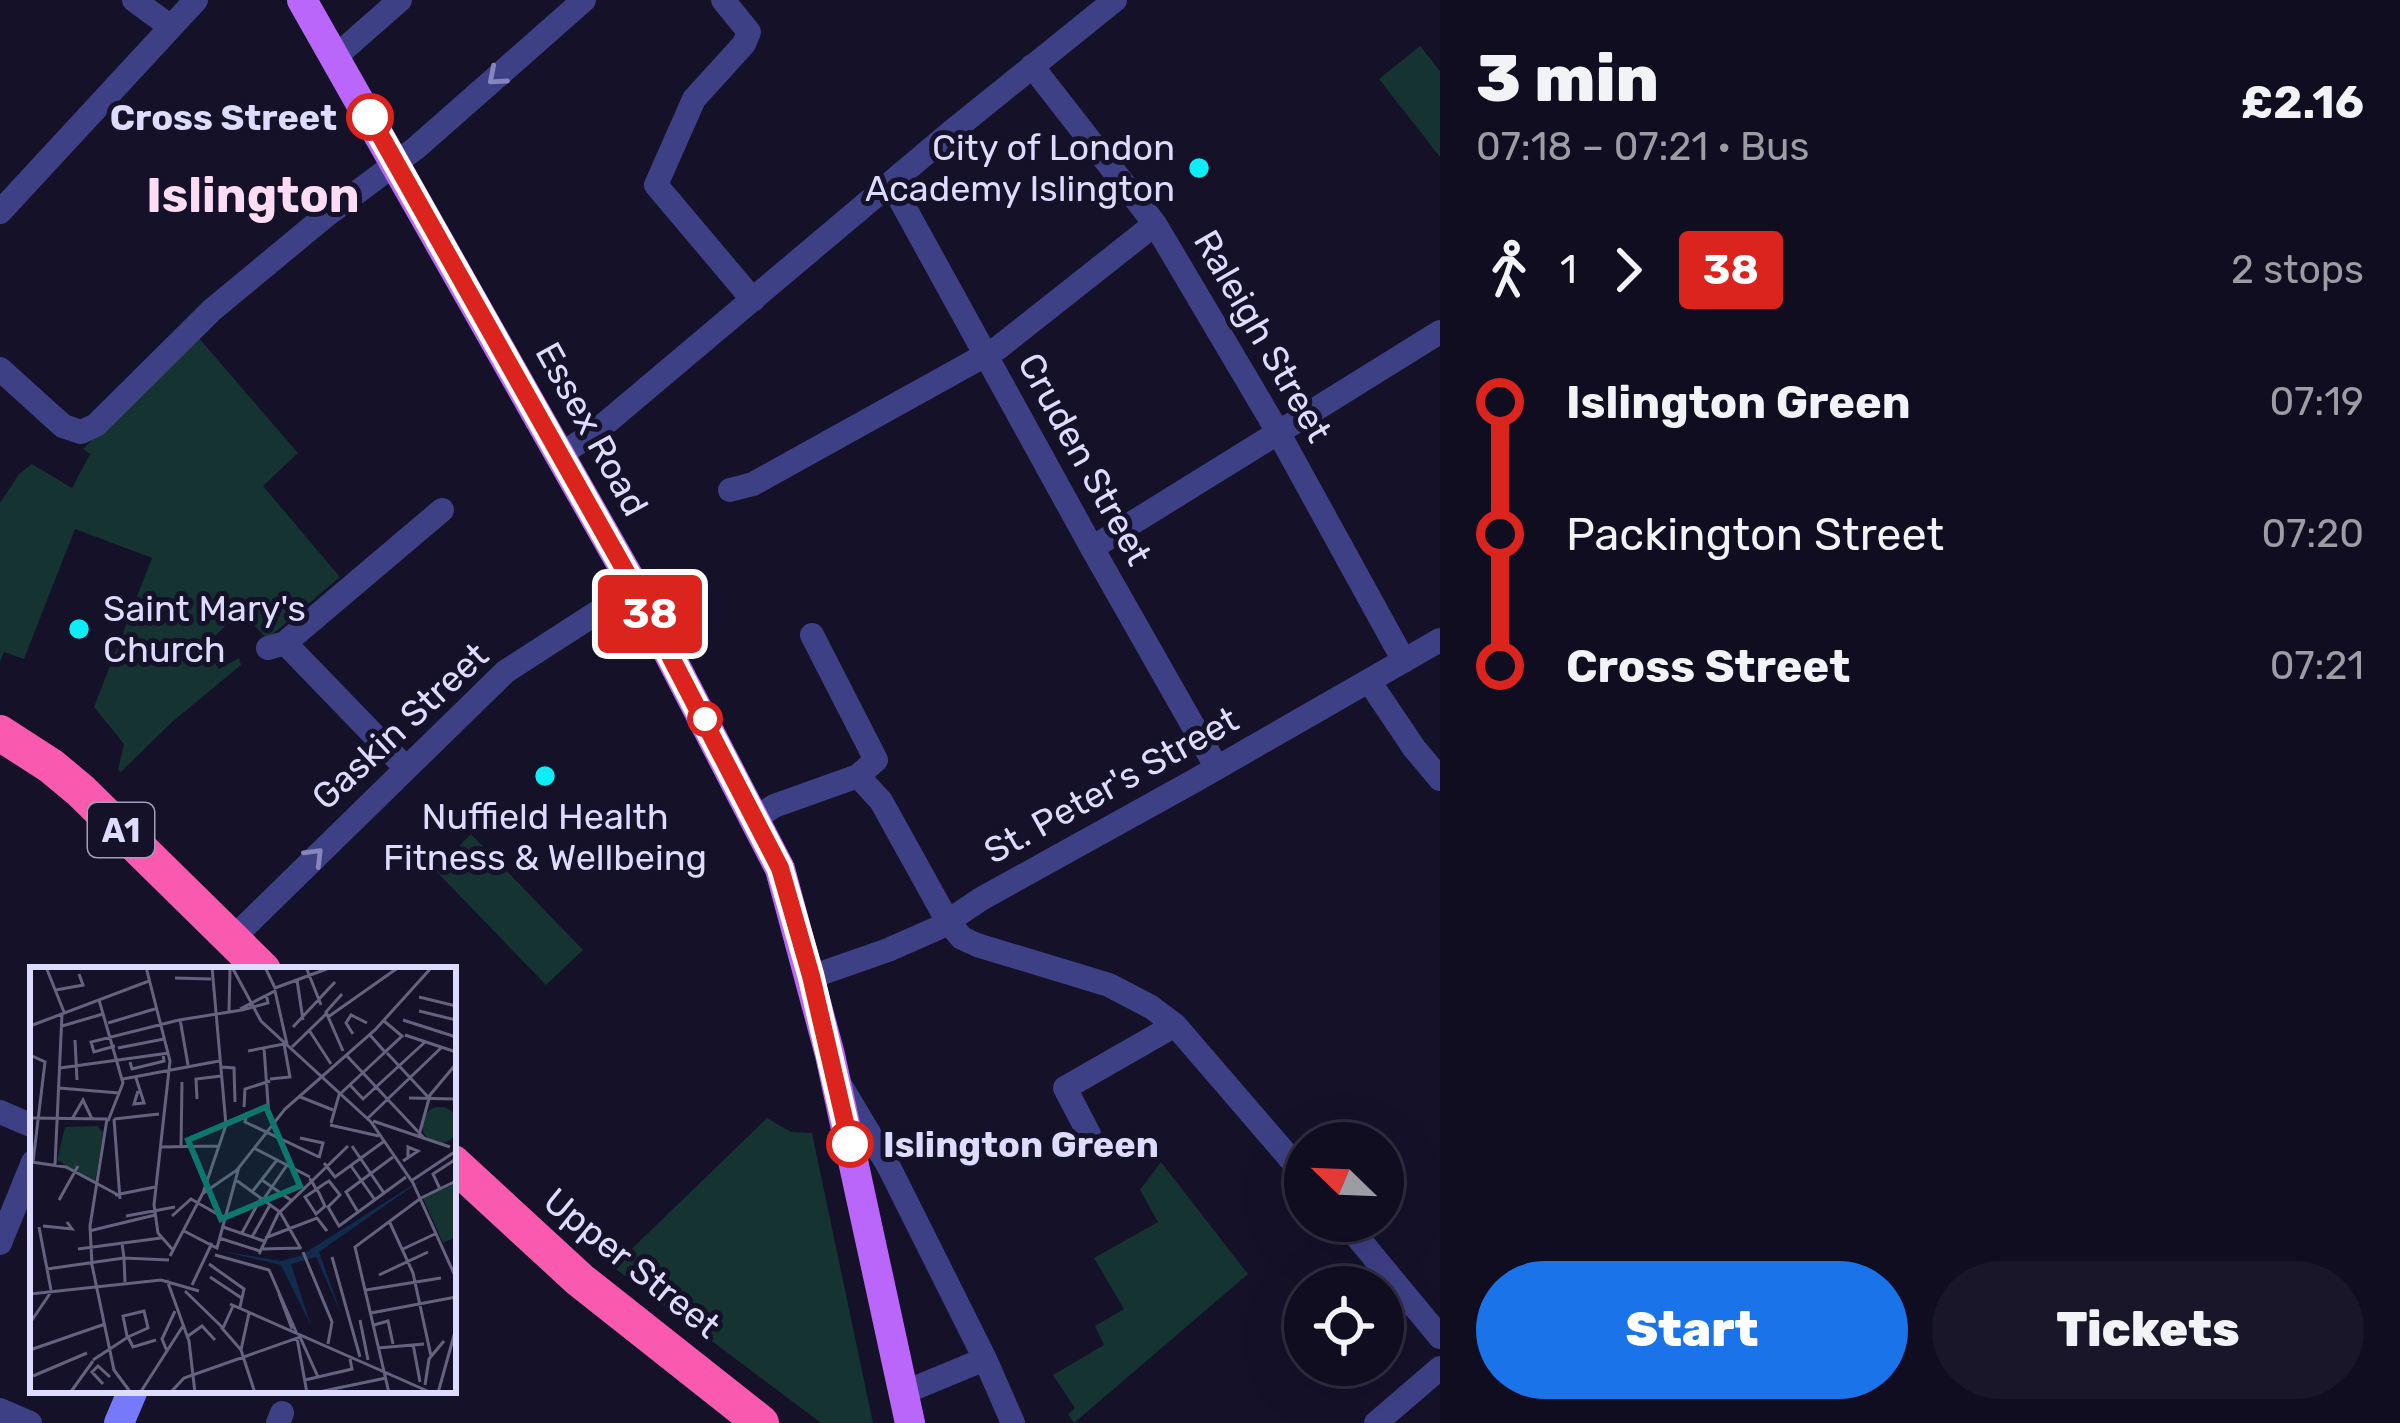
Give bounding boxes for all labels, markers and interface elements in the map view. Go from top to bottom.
text: 3 min [1476,39,1659,118]
one-way arrow [488,63,510,84]
text: £2.16 [2241,76,2364,129]
marker: Cross Street [348,95,392,139]
place label: Cross Street [110,96,337,139]
text: 07:18 – 07:21 · Bus [1476,124,1810,170]
place label: City of London Academy Islington [865,126,1175,210]
marker: City of London Academy Islington [1186,155,1212,181]
district label: Islington [146,167,360,224]
street label: Raleigh Street [1185,222,1341,450]
icon: walk [1476,237,1542,303]
icon: forward [1595,237,1661,303]
text: 38 [1703,245,1759,295]
text: 1 [1560,247,1577,293]
text: 2 stops [2231,247,2364,293]
street label: Essex Road [527,335,657,523]
street label: Cruden Street [1009,346,1161,572]
text: Islington Green [1566,376,1911,429]
text: 07:19 [2269,379,2364,425]
text: Packington Street [1566,508,1944,561]
text: 07:20 [2262,511,2364,557]
line badge: 38 [596,575,704,653]
place label: Saint Mary's Church [103,587,306,671]
text: 38 [622,589,678,639]
marker: Saint Mary's Church [66,616,92,642]
street label: Gaskin Street [303,634,497,818]
text: Cross Street [1566,640,1850,693]
text: 07:21 [2270,643,2364,689]
street label: St. Peter's Street [977,697,1245,873]
unlabelled marker [689,703,721,735]
marker: Nuffield Health Fitness & Wellbeing [532,763,558,789]
place label: Nuffield Health Fitness & Wellbeing [383,795,707,879]
road number: A1 [88,803,154,857]
one-way arrow [301,848,323,870]
inset map [30,967,456,1393]
marker: Islington Green [828,1122,872,1166]
north arrow [1284,1122,1404,1242]
map controls [1284,1122,1404,1386]
place label: Islington Green [883,1123,1159,1166]
street label: Upper Street [535,1179,729,1347]
button: Start [1476,1261,1908,1399]
button: Tickets [1932,1261,2364,1399]
button: locate [1284,1266,1404,1386]

